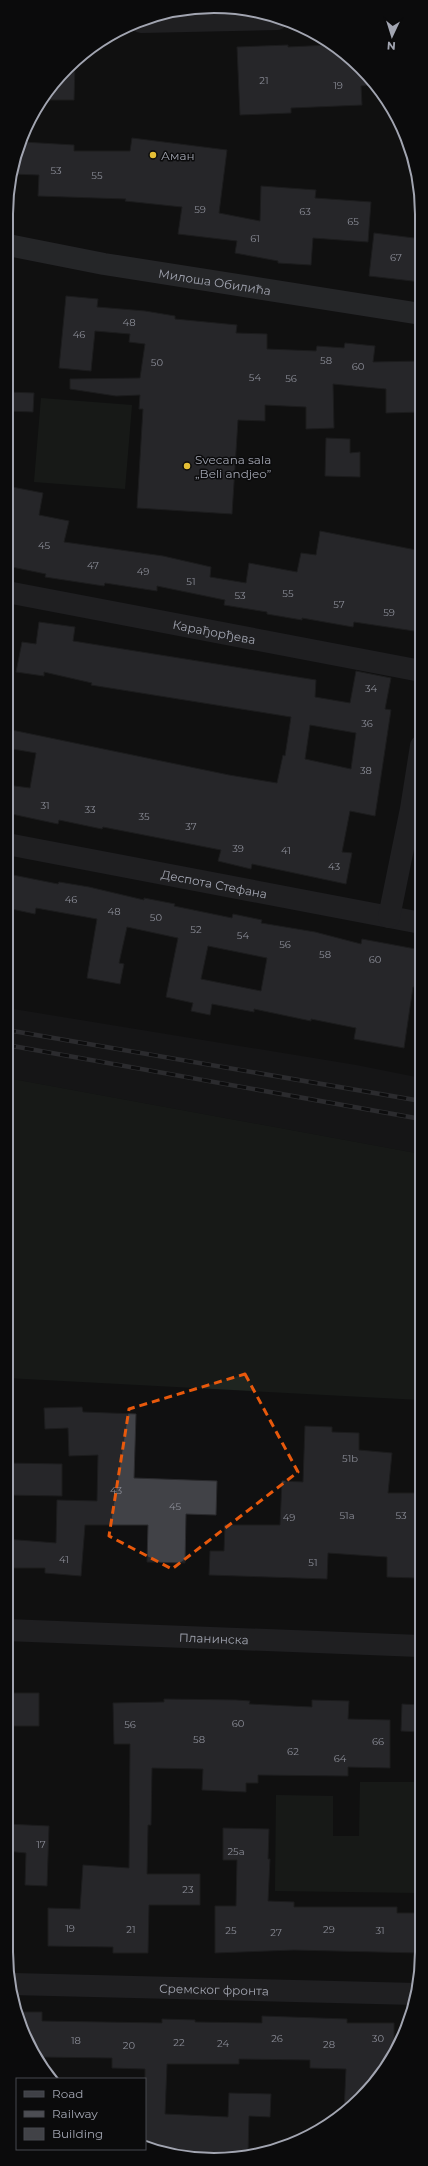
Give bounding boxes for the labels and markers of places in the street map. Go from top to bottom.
place label: Аман [161,148,195,163]
marker: Аман [148,150,158,160]
place label: Svecana sala „Beli andjeo” [195,452,271,481]
marker: Svecana sala „Beli andjeo” [182,461,192,471]

